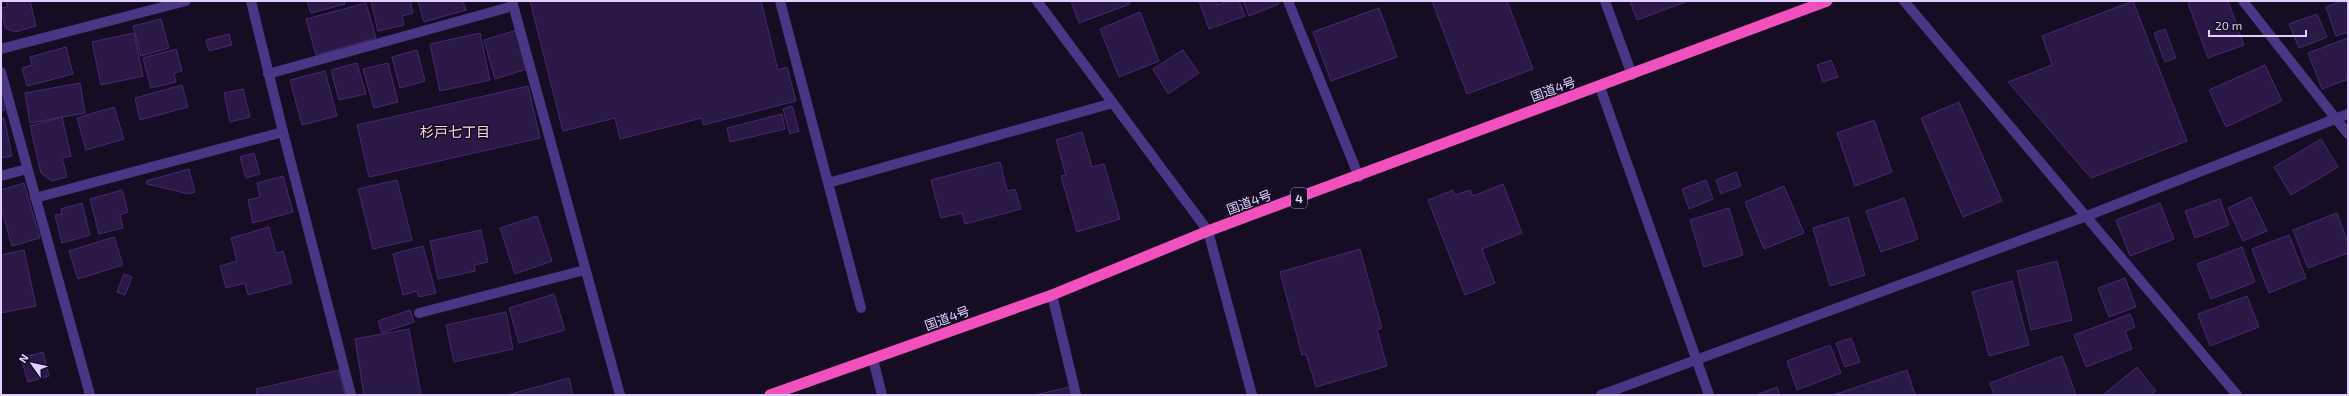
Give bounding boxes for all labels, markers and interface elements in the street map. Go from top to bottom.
scale bar [2209,12,2306,38]
text: 20 m [2215,18,2242,32]
street label: 国道4号 [1528,73,1578,105]
district label: 杉戸七丁目 [420,123,490,140]
street label: 国道4号 [1224,186,1274,218]
road number: 4 [1291,188,1307,208]
street label: 国道4号 [922,302,972,334]
north arrow [12,344,52,384]
text: N [16,351,31,365]

